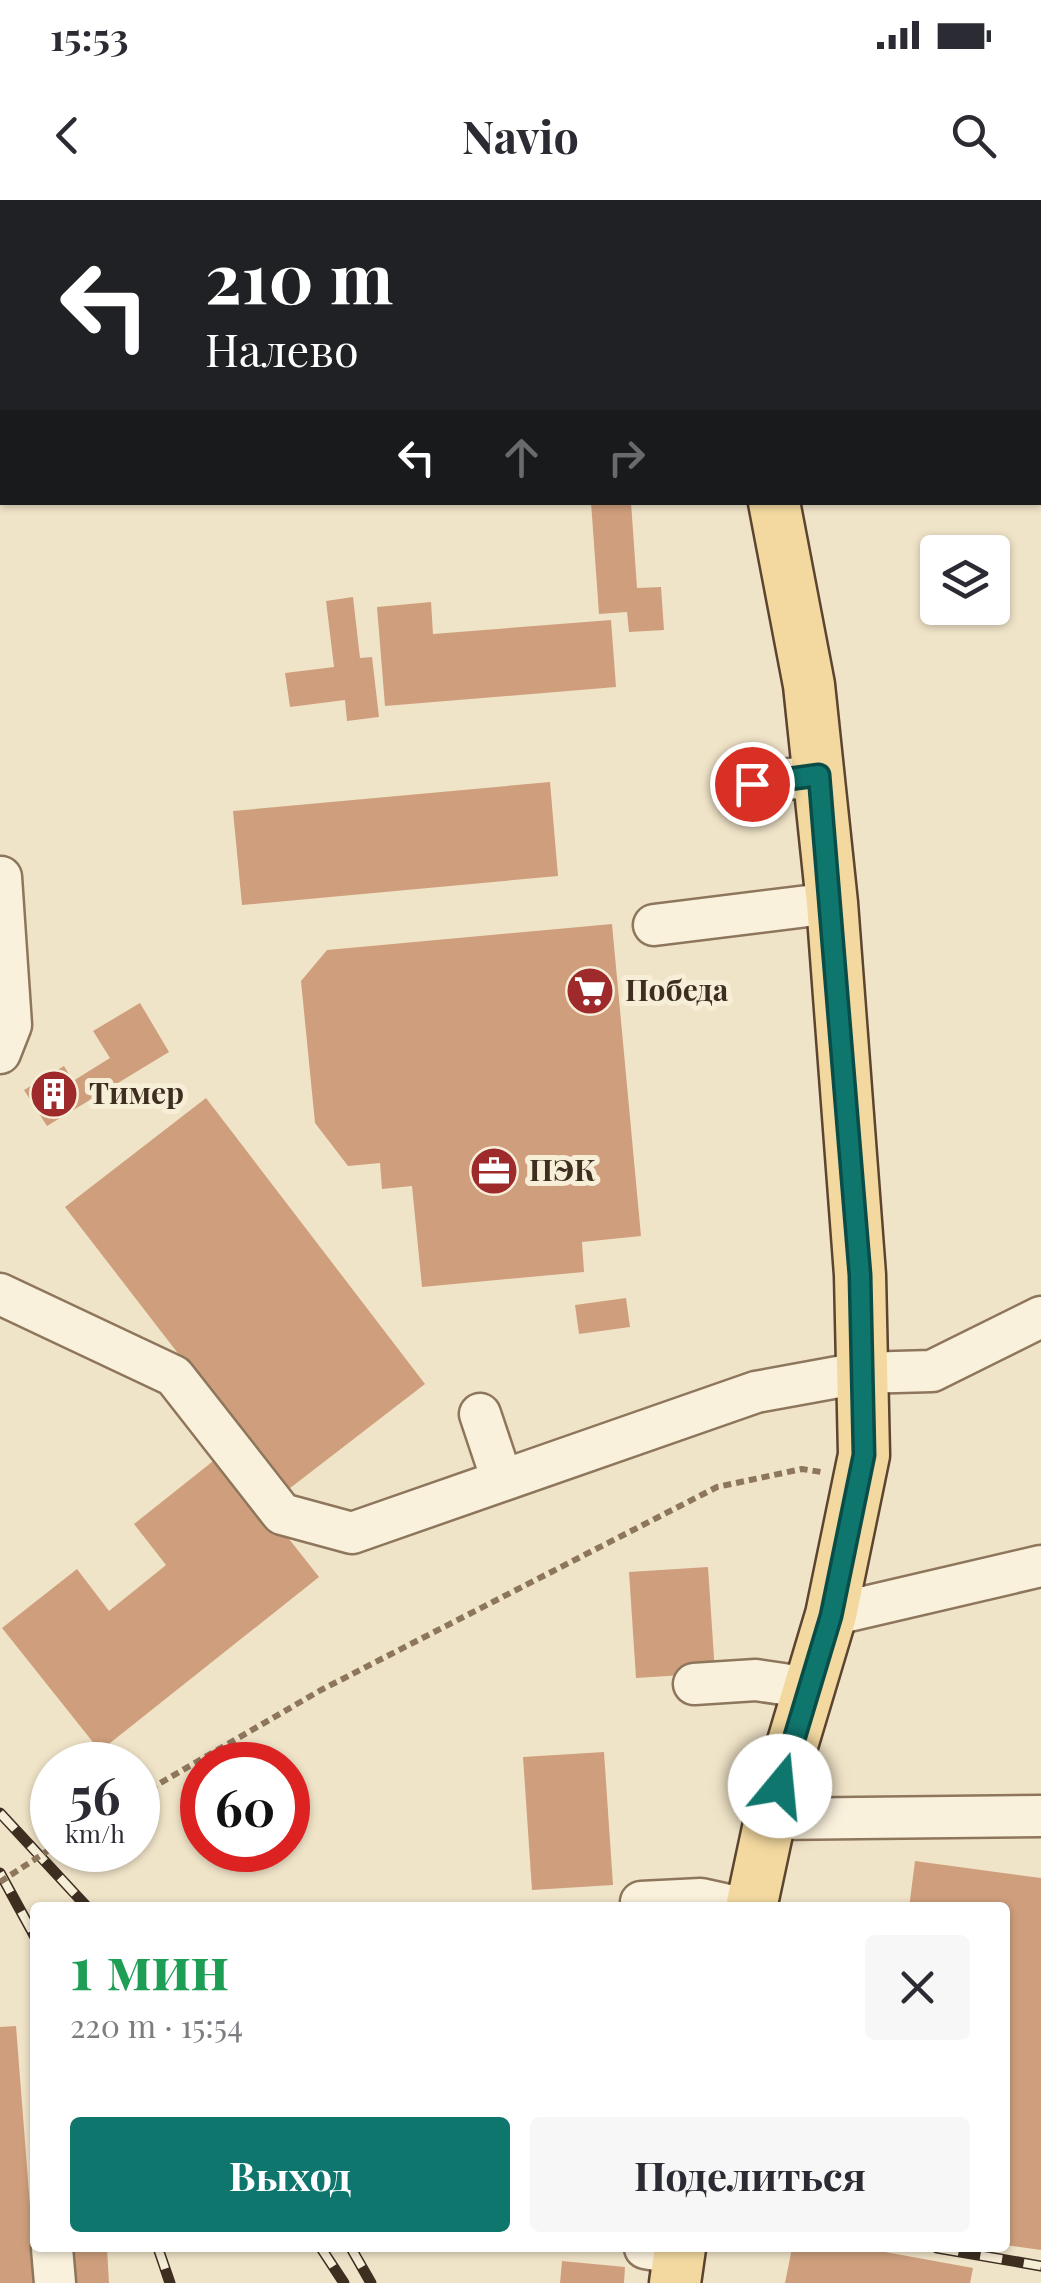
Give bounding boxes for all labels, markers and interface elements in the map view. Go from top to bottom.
text: 15:53 [50,10,129,61]
text: Navio [462,105,579,165]
icon: back [40,108,95,163]
icon: search [946,108,1001,163]
text: 210 m [205,228,393,322]
icon: left [40,240,170,370]
text: Налево [205,318,359,378]
icon: left [389,430,444,485]
icon: ahead [494,430,549,485]
icon: right [599,430,654,485]
map controls [920,535,1010,625]
button: layers [920,535,1010,625]
pin [710,742,795,827]
icon: arrive [725,757,780,812]
supermarket icon: Победа [564,965,616,1017]
place label: Победа [625,969,729,1009]
building icon: Тимер [28,1068,80,1120]
place label: Тимер [89,1072,184,1112]
office icon: ПЭК [468,1145,520,1197]
place label: ПЭК [529,1149,596,1189]
position arrow [728,1734,832,1838]
speed limit sign: 60 [180,1742,310,1872]
text: 56 [69,1761,120,1828]
text: km/h [65,1816,125,1849]
text: 1 мин [70,1925,229,2005]
button: close [865,1935,970,2040]
text: 220 m · 15:54 [70,2003,243,2046]
button: Выход [70,2117,510,2232]
button: Поделиться [530,2117,970,2232]

